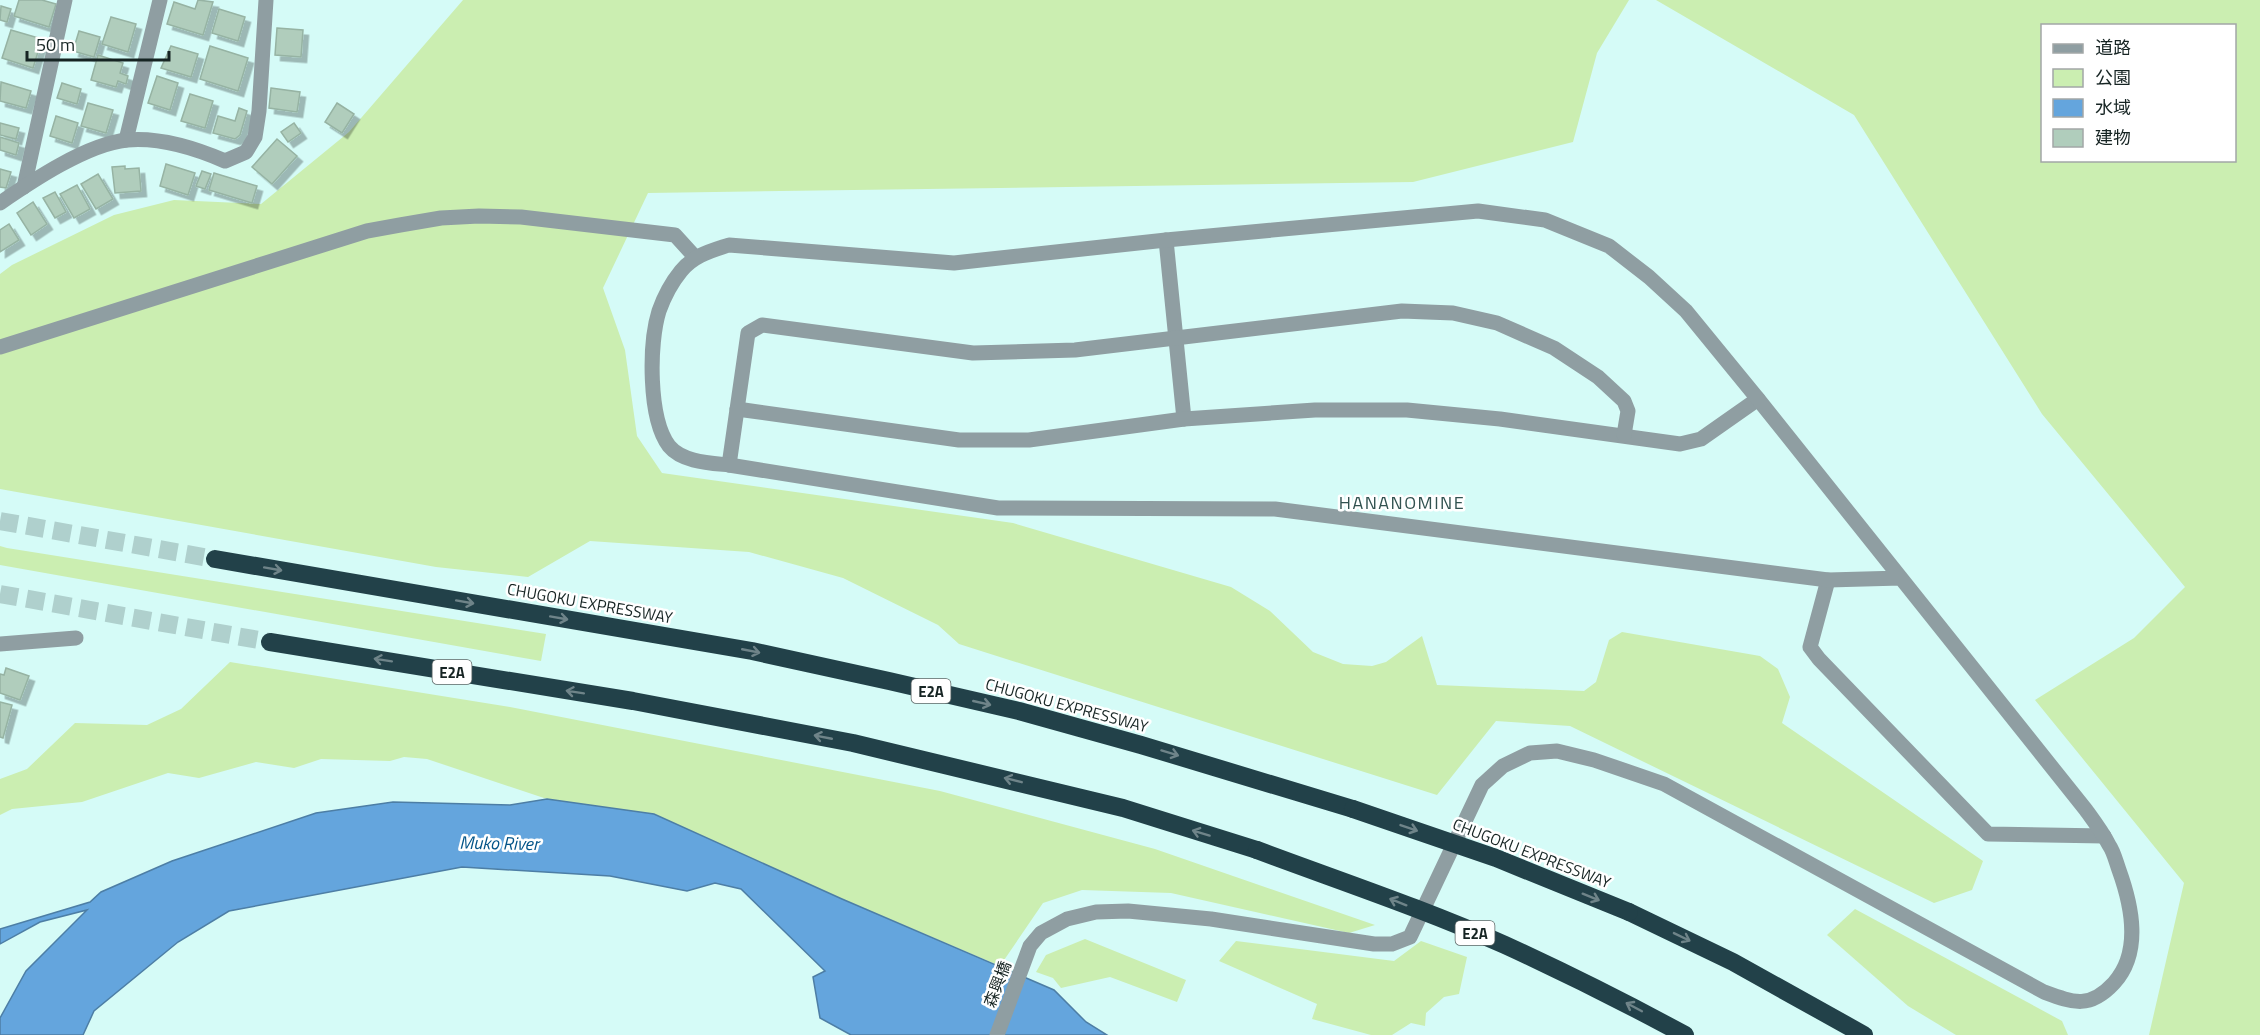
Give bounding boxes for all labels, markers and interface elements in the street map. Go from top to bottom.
scale bar [27,24,170,62]
legend [2041,24,2236,162]
text: 50 m [36,31,75,58]
text: 道路 [2095,34,2131,61]
text: 公園 [2095,64,2131,91]
text: 水域 [2095,94,2131,121]
text: 建物 [2095,124,2131,151]
district label: HANANOMINE [1339,489,1465,516]
one-way arrow [263,564,282,575]
street label: CHUGOKU EXPRESSWAY [505,577,675,629]
one-way arrow [455,596,475,607]
one-way arrow [548,612,568,623]
one-way arrow [740,646,760,657]
one-way arrow [373,655,393,666]
road number: E2A [432,660,472,684]
street label: CHUGOKU EXPRESSWAY [983,672,1151,738]
road number: E2A [912,679,950,703]
one-way arrow [566,686,585,697]
one-way arrow [972,697,991,709]
one-way arrow [814,731,834,742]
one-way arrow [1160,748,1179,759]
one-way arrow [1004,774,1023,786]
street label: CHUGOKU EXPRESSWAY [1449,812,1615,894]
one-way arrow [1399,824,1418,835]
one-way arrow [1192,827,1211,838]
water label: Muko River [459,829,541,857]
one-way arrow [1581,892,1600,903]
one-way arrow [1390,896,1408,907]
road number: E2A [1456,921,1494,945]
one-way arrow [1672,932,1690,944]
street label: 森興橋 [977,957,1017,1011]
one-way arrow [1625,1001,1643,1013]

